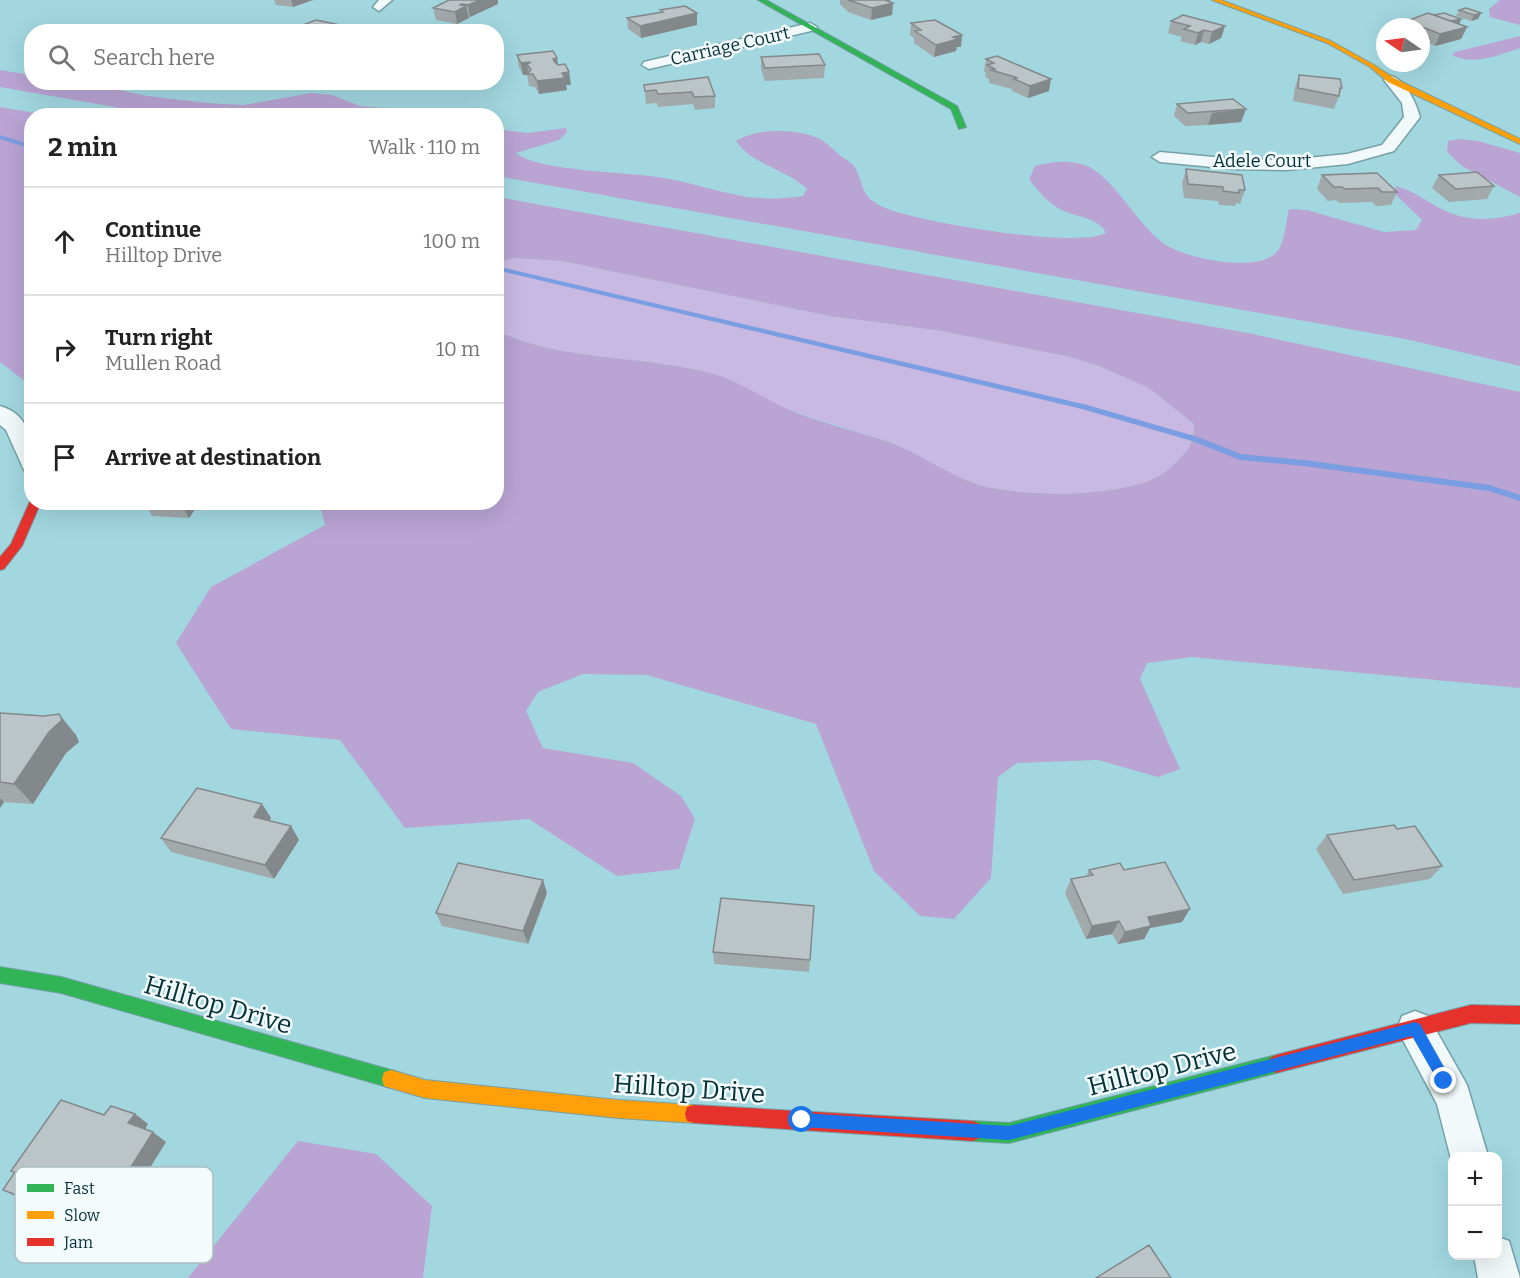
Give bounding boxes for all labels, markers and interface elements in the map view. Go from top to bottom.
north arrow [1376,18,1430,72]
street label: Carriage Court [668,21,792,70]
search box [24,24,504,90]
icon: search [45,41,78,74]
text: Search here [93,44,215,71]
text: 2 min [48,132,117,163]
text: Walk · 110 m [369,135,480,159]
street label: Adele Court [1213,150,1312,172]
text: Continue [105,216,201,243]
icon: ahead [48,225,81,258]
text: 100 m [423,229,480,253]
text: Hilltop Drive [105,243,222,267]
text: Turn right [105,324,213,351]
icon: right [48,333,81,366]
text: 10 m [436,337,480,361]
text: Mullen Road [105,351,221,375]
icon: arrive [48,441,81,474]
text: Arrive at destination [105,444,321,471]
street label: Hilltop Drive [141,969,295,1041]
street label: Hilltop Drive [1084,1036,1240,1102]
route end [1430,1067,1456,1093]
street label: Hilltop Drive [612,1068,766,1110]
route start [788,1106,814,1132]
map controls [1448,1152,1502,1260]
button: + [1448,1152,1502,1206]
legend [15,1167,213,1263]
text: Fast [64,1179,95,1198]
text: Slow [64,1206,100,1225]
button: − [1448,1206,1502,1260]
text: Jam [63,1233,93,1252]

